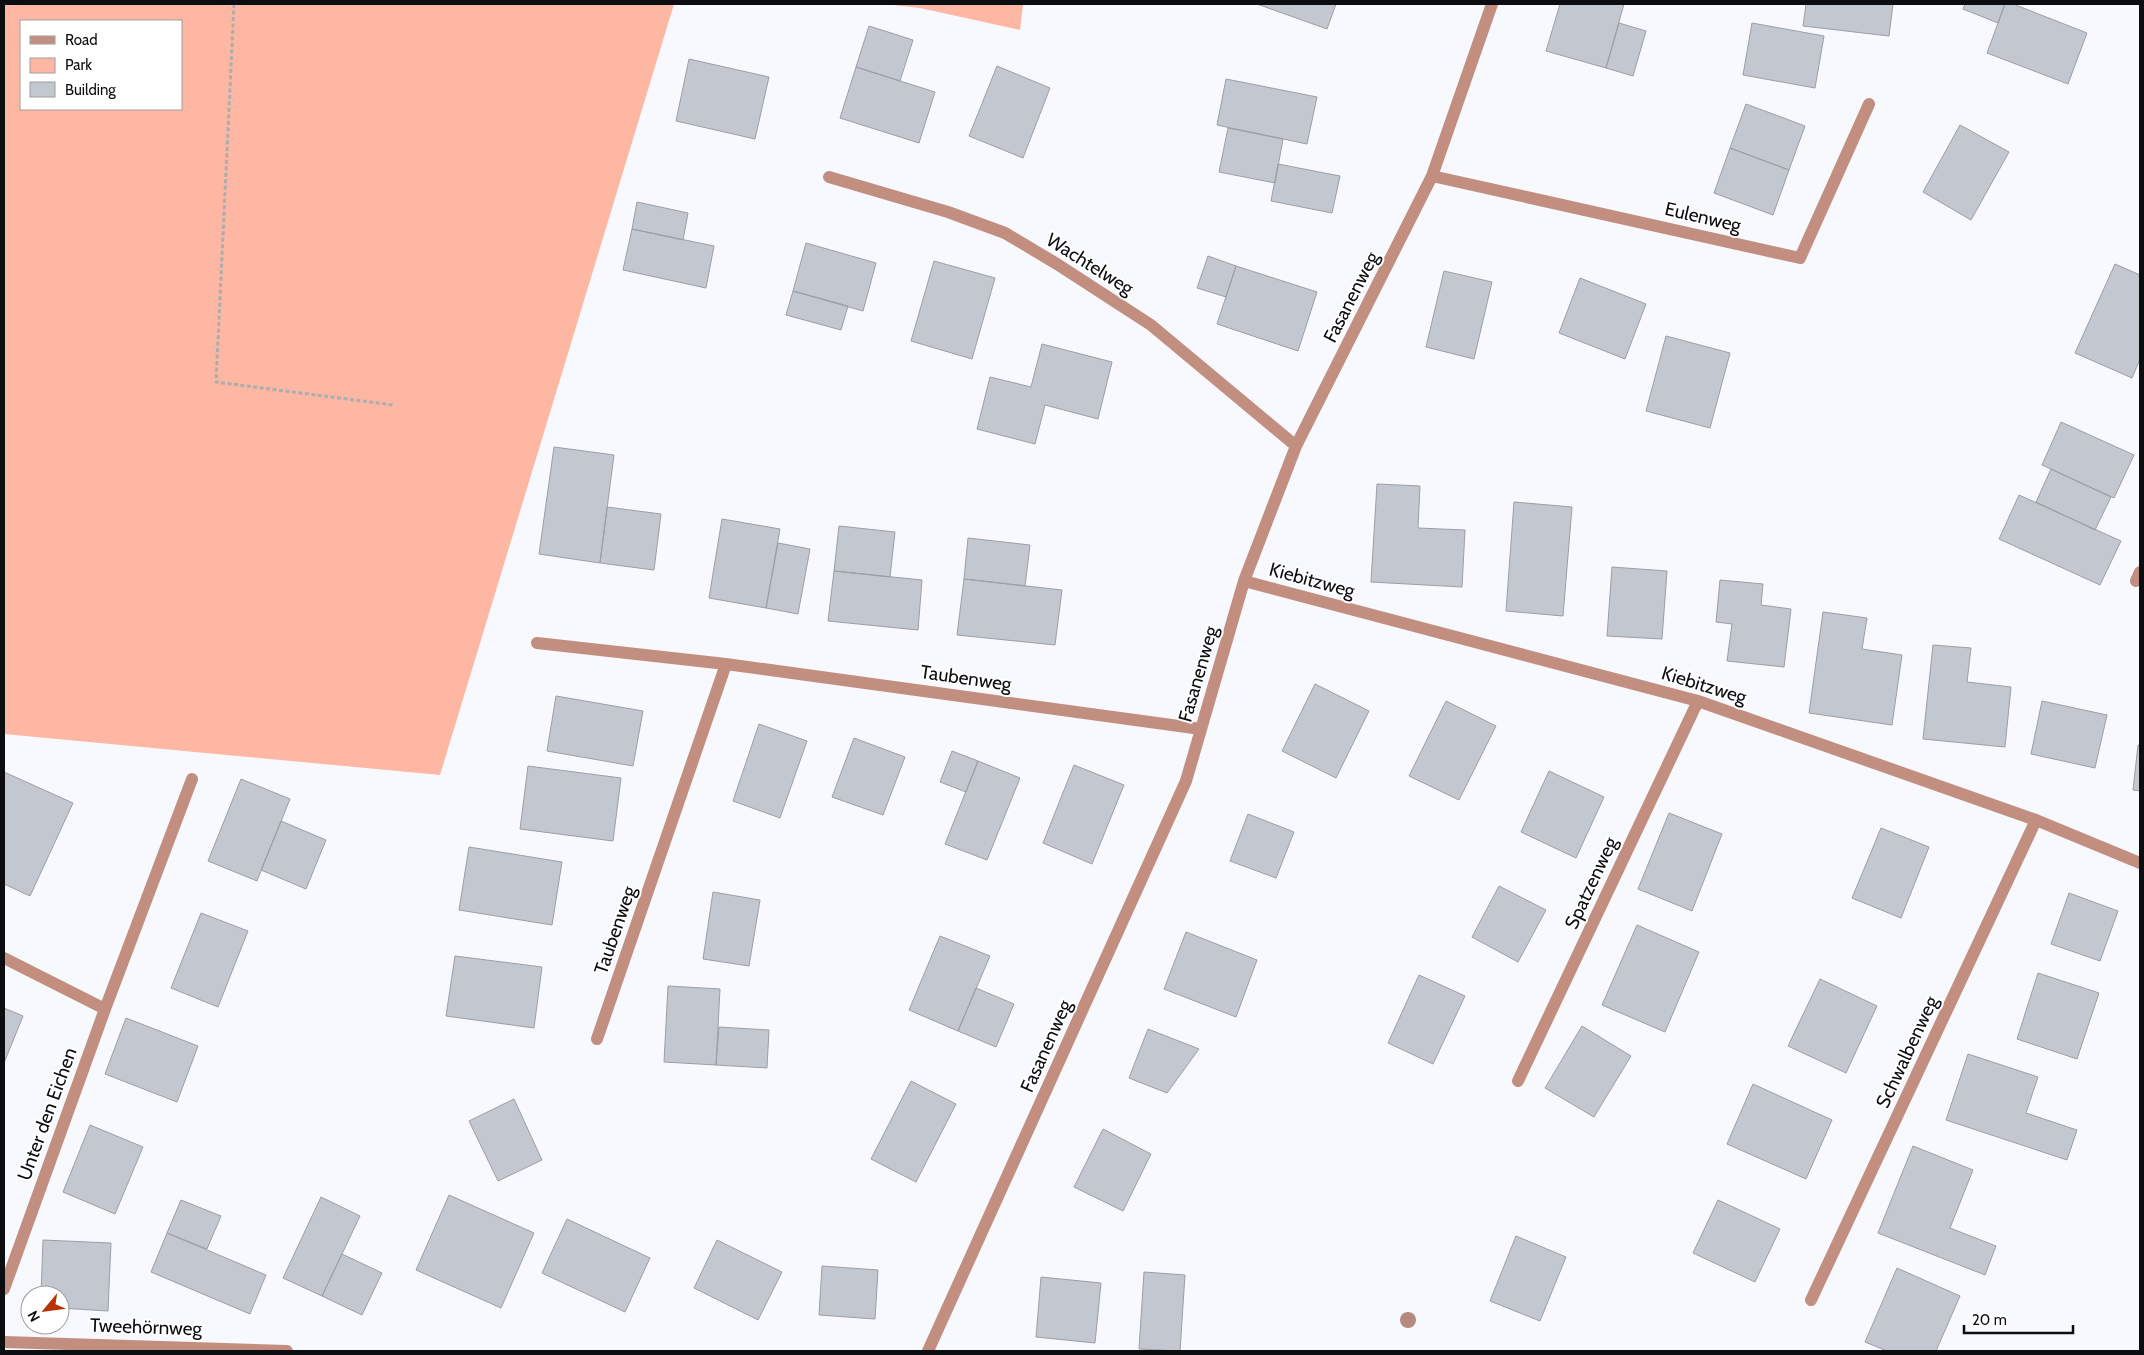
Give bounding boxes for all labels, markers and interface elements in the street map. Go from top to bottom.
legend [20,20,182,110]
text: Road [65,31,98,49]
text: Park [65,56,92,74]
text: Building [65,81,116,99]
street label: Eulenweg [1663,197,1744,237]
street label: Wachtelweg [1042,228,1138,300]
street label: Fasanenweg [1318,247,1384,346]
street label: Kiebitzweg [1267,558,1358,603]
street label: Fasanenweg [1173,623,1223,725]
street label: Taubenweg [919,660,1014,696]
street label: Kiebitzweg [1659,661,1750,709]
street label: Spatzenweg [1560,833,1623,933]
street label: Taubenweg [589,882,641,977]
street label: Schwalbenweg [1871,992,1943,1112]
street label: Fasanenweg [1015,996,1077,1096]
street label: Unter den Eichen [12,1044,82,1184]
north arrow [20,1285,70,1335]
scale bar [1964,1302,2073,1334]
text: N [23,1308,44,1325]
text: 20 m [1972,1311,2007,1329]
street label: Tweehörnweg [90,1314,203,1340]

